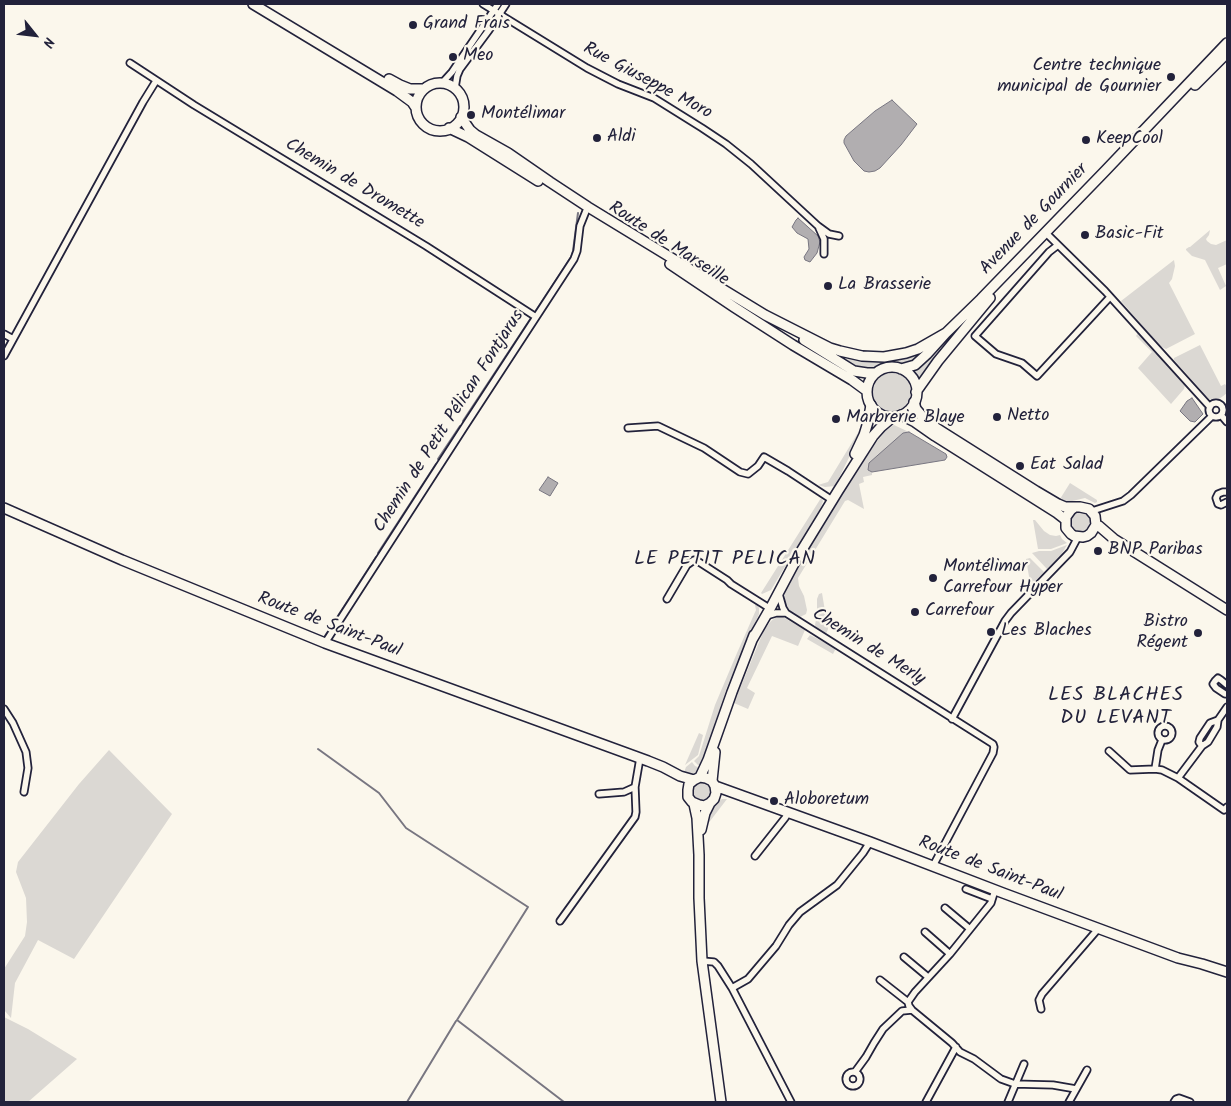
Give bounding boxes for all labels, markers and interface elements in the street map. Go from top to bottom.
north arrow [10,10,60,60]
place label: Grand Frais [423,14,510,36]
marker: Grand Frais [407,19,419,31]
text: N [36,33,60,51]
street label: Rue Giuseppe Moro [579,39,715,125]
place label: Meo [463,46,493,68]
marker: Meo [447,51,459,63]
place label: Centre technique municipal de Gournier [997,56,1161,98]
marker: Centre technique municipal de Gournier [1165,71,1177,83]
place label: Montélimar [481,104,565,126]
marker: Montélimar [465,109,477,121]
place label: Aldi [607,127,636,149]
place label: KeepCool [1096,129,1163,151]
marker: Aldi [591,132,603,144]
marker: KeepCool [1080,134,1092,146]
street label: Chemin de Dromette [281,135,427,235]
street label: Avenue de Gournier [976,160,1094,280]
street label: Route de Marseille [604,198,732,292]
place label: Basic-Fit [1095,224,1164,246]
marker: Basic-Fit [1079,229,1091,241]
place label: La Brasserie [838,275,931,297]
marker: La Brasserie [822,280,834,292]
street label: Chemin de Petit Pélican Fontjarus [370,307,530,537]
place label: Netto [1007,406,1049,428]
place label: Marbrerie Blaye [846,408,965,430]
marker: Netto [991,411,1003,423]
marker: Marbrerie Blaye [830,413,842,425]
place label: Eat Salad [1030,455,1103,477]
marker: Eat Salad [1014,460,1026,472]
place label: BNP Paribas [1108,540,1203,562]
marker: BNP Paribas [1092,545,1104,557]
district label: LE PETIT PELICAN [632,549,818,573]
place label: Montélimar Carrefour Hyper [943,557,1062,600]
marker: Montélimar Carrefour Hyper [927,572,939,584]
street label: Route de Saint-Paul [254,589,404,663]
place label: Carrefour [925,601,994,623]
street label: Chemin de Merly [807,605,929,691]
marker: Carrefour [909,606,921,618]
place label: Bistro Régent [1136,612,1188,654]
place label: Les Blaches [1001,621,1092,643]
marker: Les Blaches [985,626,997,638]
marker: Bistro Régent [1192,627,1204,639]
district label: LES BLACHES DU LEVANT [1047,685,1185,732]
place label: Aloboretum [784,790,869,812]
marker: Aloboretum [768,795,780,807]
street label: Route de Saint-Paul [915,833,1065,907]

